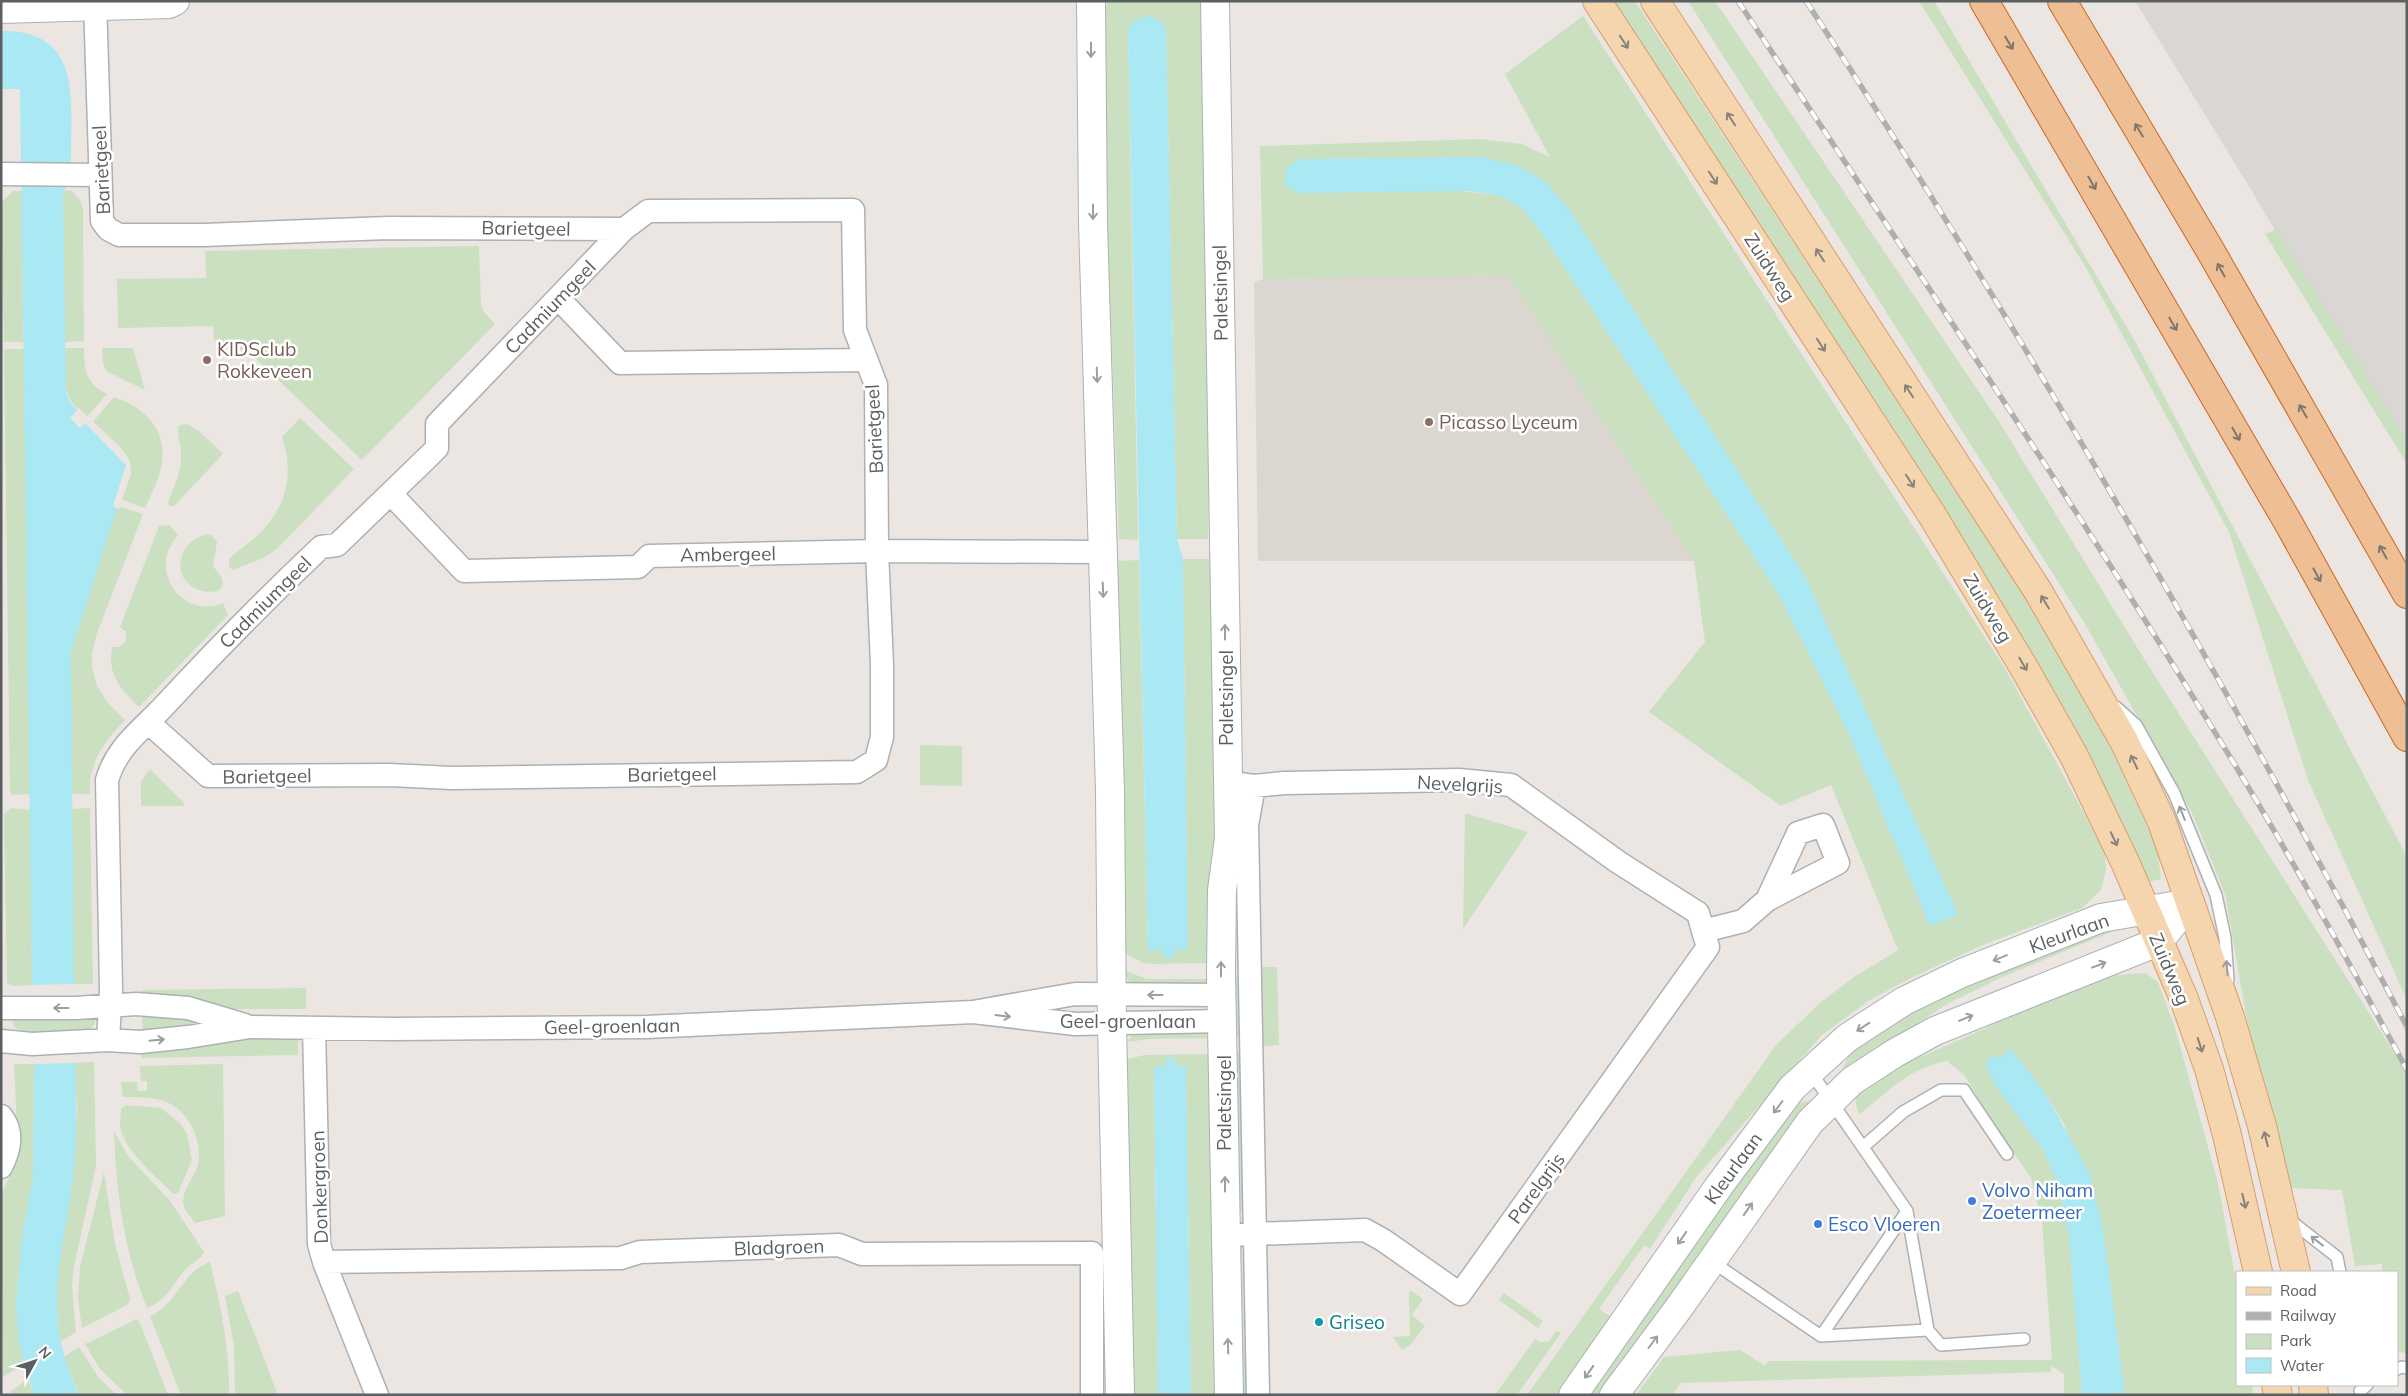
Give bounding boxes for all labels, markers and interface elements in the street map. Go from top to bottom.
one-way arrow [1619,35,1629,49]
one-way arrow [2004,36,2014,50]
one-way arrow [1087,42,1096,58]
one-way arrow [1726,112,1736,126]
one-way arrow [2133,123,2143,137]
street label: Barietgeel [87,125,115,215]
one-way arrow [1708,171,1718,185]
one-way arrow [2087,175,2097,190]
one-way arrow [1088,204,1098,220]
street label: Barietgeel [481,215,571,241]
street label: Zuidweg [1739,229,1801,305]
street label: Paletsingel [1207,245,1233,341]
one-way arrow [1815,248,1825,262]
street label: Cadmiumgeel [499,255,601,359]
one-way arrow [2216,263,2226,277]
one-way arrow [2169,316,2179,330]
place label: KIDSclub Rokkeveen [217,337,312,383]
one-way arrow [1816,338,1827,352]
marker: KIDSclub Rokkeveen [201,354,213,366]
one-way arrow [1092,366,1102,383]
street label: Barietgeel [860,384,888,474]
one-way arrow [1903,384,1914,398]
one-way arrow [2297,404,2307,418]
place label: Picasso Lyceum [1439,410,1578,434]
marker: Picasso Lyceum [1423,416,1435,428]
one-way arrow [2232,426,2242,440]
one-way arrow [1905,474,1915,488]
street label: Ambergeel [680,541,776,567]
one-way arrow [2378,545,2387,560]
street label: Cadmiumgeel [214,551,316,653]
one-way arrow [2312,567,2322,582]
street label: Zuidweg [1958,569,2018,647]
one-way arrow [1099,582,1108,598]
one-way arrow [2039,596,2049,610]
one-way arrow [1220,624,1230,640]
street label: Paletsingel [1214,650,1238,746]
one-way arrow [2018,657,2028,671]
one-way arrow [2129,754,2139,769]
street label: Barietgeel [627,761,717,787]
street label: Barietgeel [222,763,312,789]
street label: Nevelgrijs [1416,770,1504,798]
one-way arrow [2177,806,2187,821]
one-way arrow [2110,831,2119,846]
street label: Kleurlaan [2026,907,2112,959]
street label: Zuidweg [2144,929,2196,1009]
one-way arrow [1993,954,2008,963]
one-way arrow [2091,960,2106,969]
one-way arrow [2222,960,2231,976]
one-way arrow [1216,961,1226,977]
one-way arrow [1148,990,1164,1000]
one-way arrow [54,1003,70,1013]
street label: Geel-groenlaan [1060,1009,1196,1033]
one-way arrow [995,1011,1011,1021]
street label: Geel-groenlaan [544,1013,680,1039]
one-way arrow [1958,1013,1973,1023]
one-way arrow [1857,1023,1871,1033]
one-way arrow [148,1036,164,1045]
one-way arrow [2196,1036,2206,1052]
street label: Paletsingel [1212,1055,1236,1151]
one-way arrow [1773,1100,1783,1114]
street label: Kleurlaan [1699,1127,1767,1209]
street label: Donkergroen [305,1130,333,1244]
one-way arrow [2261,1132,2270,1148]
street label: Parelgrijs [1502,1148,1570,1228]
one-way arrow [1220,1176,1230,1192]
place label: Volvo Niham Zoetermeer [1982,1178,2093,1224]
one-way arrow [2240,1193,2249,1209]
marker: Volvo Niham Zoetermeer [1966,1195,1978,1207]
one-way arrow [1743,1202,1753,1216]
place label: Esco Vloeren [1828,1212,1941,1236]
marker: Esco Vloeren [1812,1218,1824,1230]
one-way arrow [1677,1231,1687,1245]
street label: Bladgroen [733,1233,825,1261]
one-way arrow [2311,1236,2324,1247]
legend [2236,1271,2398,1386]
text: Road [2280,1281,2317,1300]
text: Railway [2280,1306,2336,1325]
place label: Griseo [1329,1310,1385,1334]
marker: Griseo [1313,1316,1325,1328]
text: Park [2280,1331,2312,1350]
one-way arrow [1648,1335,1658,1349]
north arrow [10,1336,60,1386]
one-way arrow [1223,1338,1233,1354]
text: N [35,1343,55,1362]
text: Water [2280,1356,2324,1375]
one-way arrow [1584,1364,1594,1378]

